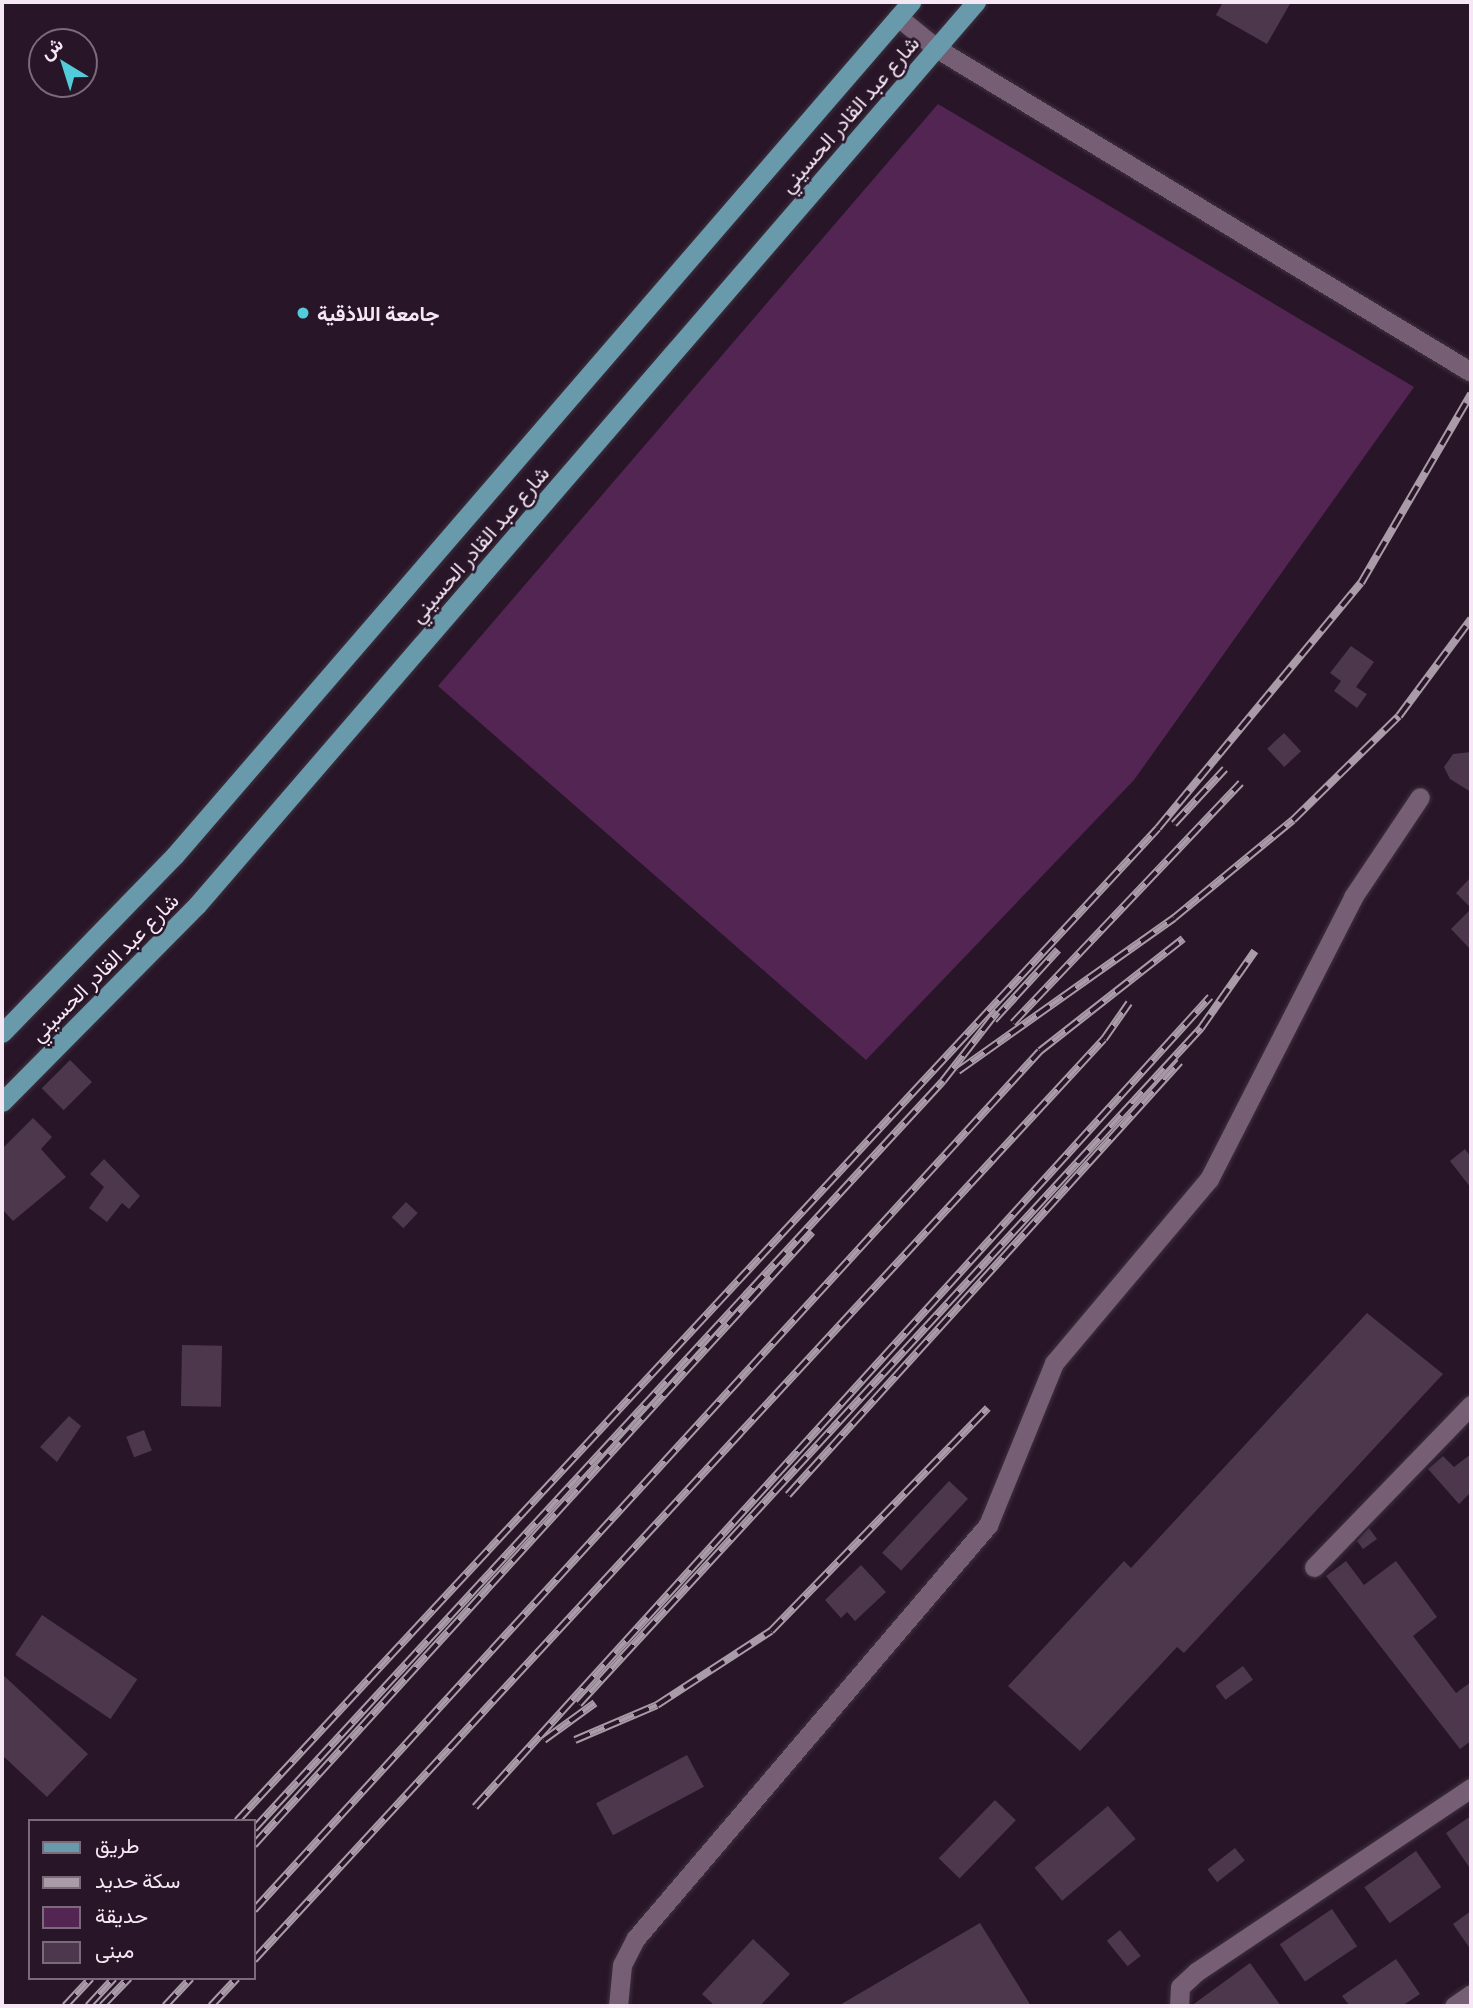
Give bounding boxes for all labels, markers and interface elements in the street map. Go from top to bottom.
north arrow [28,28,98,98]
street label: شارع عبد القادر الحسيني [774,30,924,198]
text: ش [34,31,68,65]
place label: جامعة اللاذقية [317,300,440,326]
marker: جامعة اللاذقية [295,305,311,321]
street label: شارع عبد القادر الحسيني [404,460,554,628]
street label: شارع عبد القادر الحسيني [25,888,183,1046]
legend [28,1819,256,1980]
text: طريق [95,1831,140,1859]
text: سكة حديد [95,1866,180,1894]
text: حديقة [95,1901,148,1929]
text: مبنى [95,1936,134,1964]

